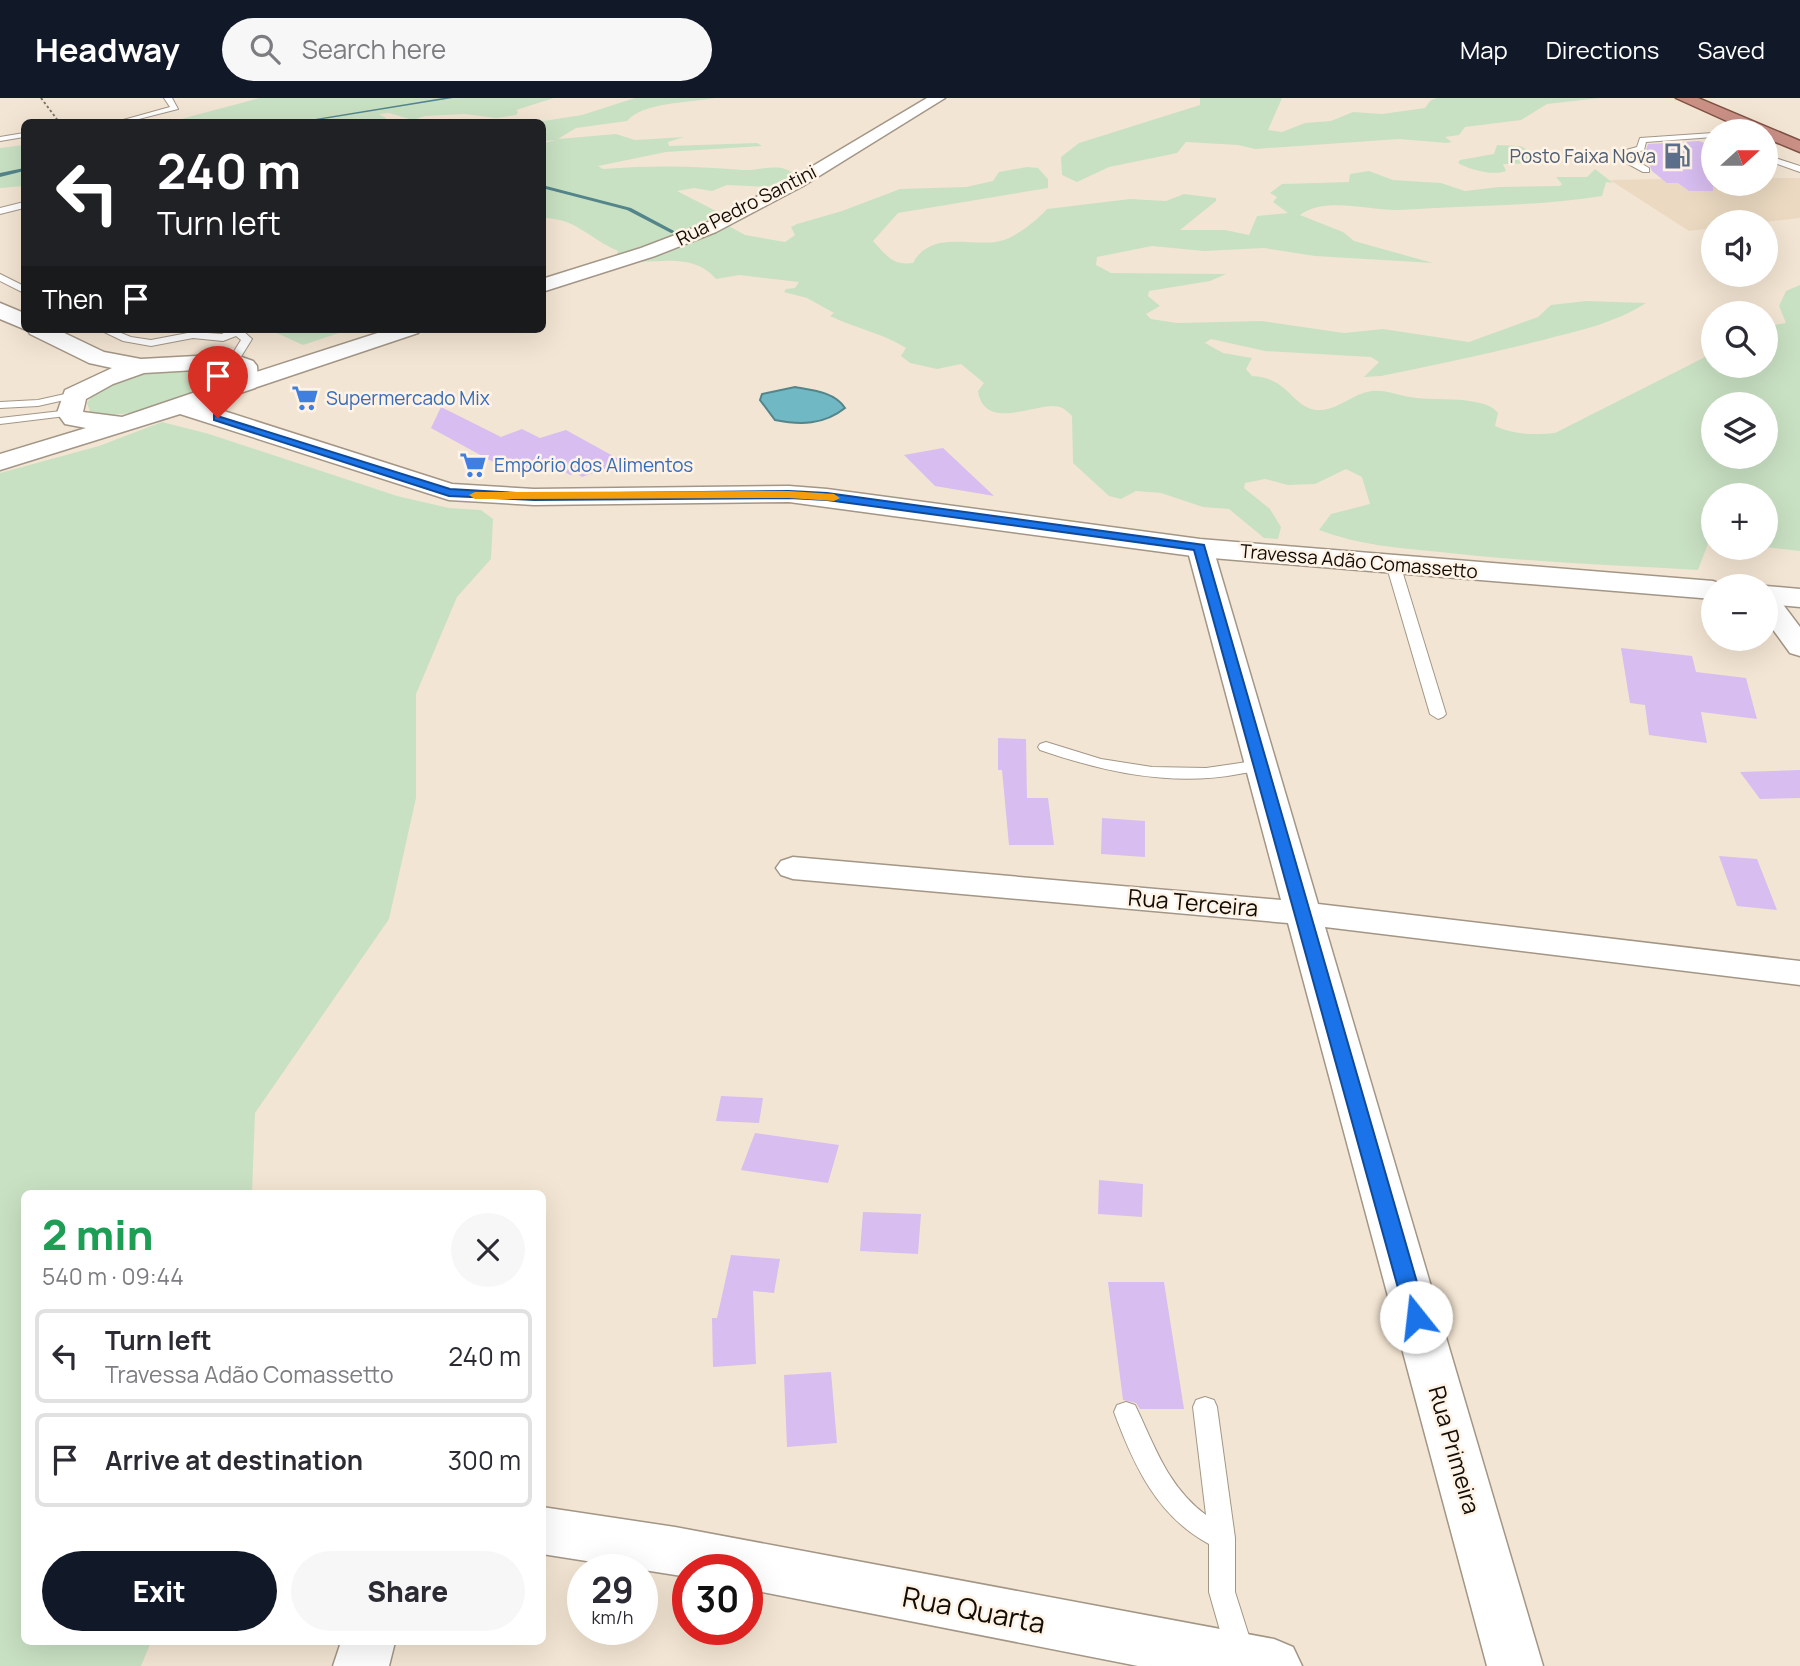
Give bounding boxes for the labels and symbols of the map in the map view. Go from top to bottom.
north arrow [1701,119,1778,196]
fuel station icon: Posto Faixa Nova [1662,141,1692,171]
place label: Posto Faixa Nova [1510,143,1656,169]
street label: Rua Pedro Santini [671,158,821,252]
pin [188,346,248,418]
supermarket icon: Supermercado Mix [290,383,320,413]
place label: Supermercado Mix [326,385,490,411]
supermarket icon: Empório dos Alimentos [458,450,488,480]
place label: Empório dos Alimentos [494,452,693,478]
street label: Travessa Adão Comassetto [1239,538,1479,584]
street label: Rua Terceira [1127,880,1260,924]
position arrow [1379,1280,1453,1354]
street label: Rua Primeira [1421,1382,1489,1518]
speed limit sign: 30 [672,1554,763,1645]
street label: Rua Quarta [900,1577,1049,1641]

